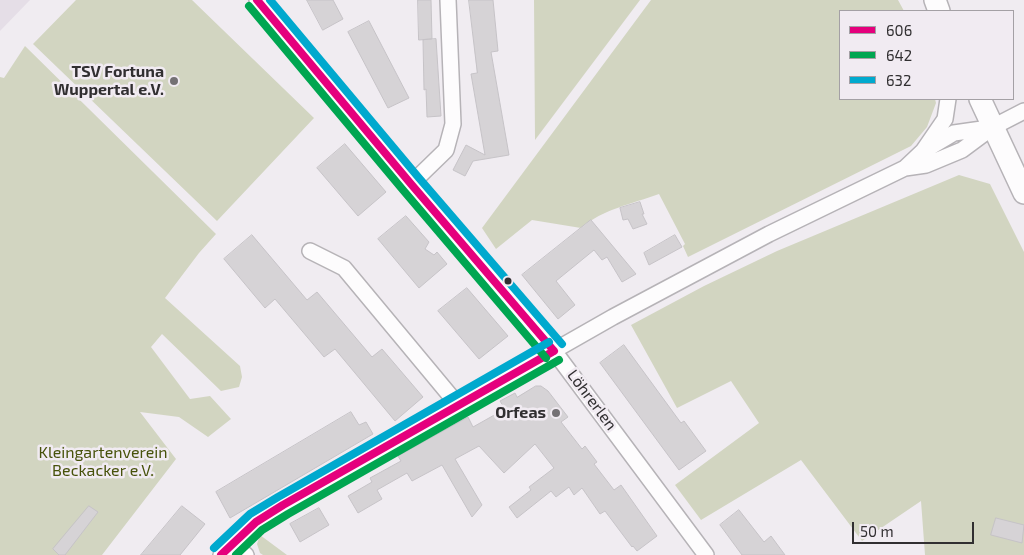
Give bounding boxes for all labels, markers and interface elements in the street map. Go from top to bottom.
legend [839,10,1014,100]
text: 606 [886,21,912,39]
text: 642 [886,46,912,64]
place label: TSV Fortuna Wuppertal e.V. [54,62,164,100]
text: 632 [886,71,911,89]
marker: TSV Fortuna Wuppertal e.V. [168,75,180,87]
unlabelled marker [503,276,513,286]
street label: Löhrerlen [563,366,621,434]
place label: Orfeas [495,403,546,423]
marker: Orfeas [550,407,562,419]
park label: Kleingartenverein Beckacker e.V. [38,443,168,481]
scale bar [854,512,976,544]
text: 50 m [860,522,894,540]

